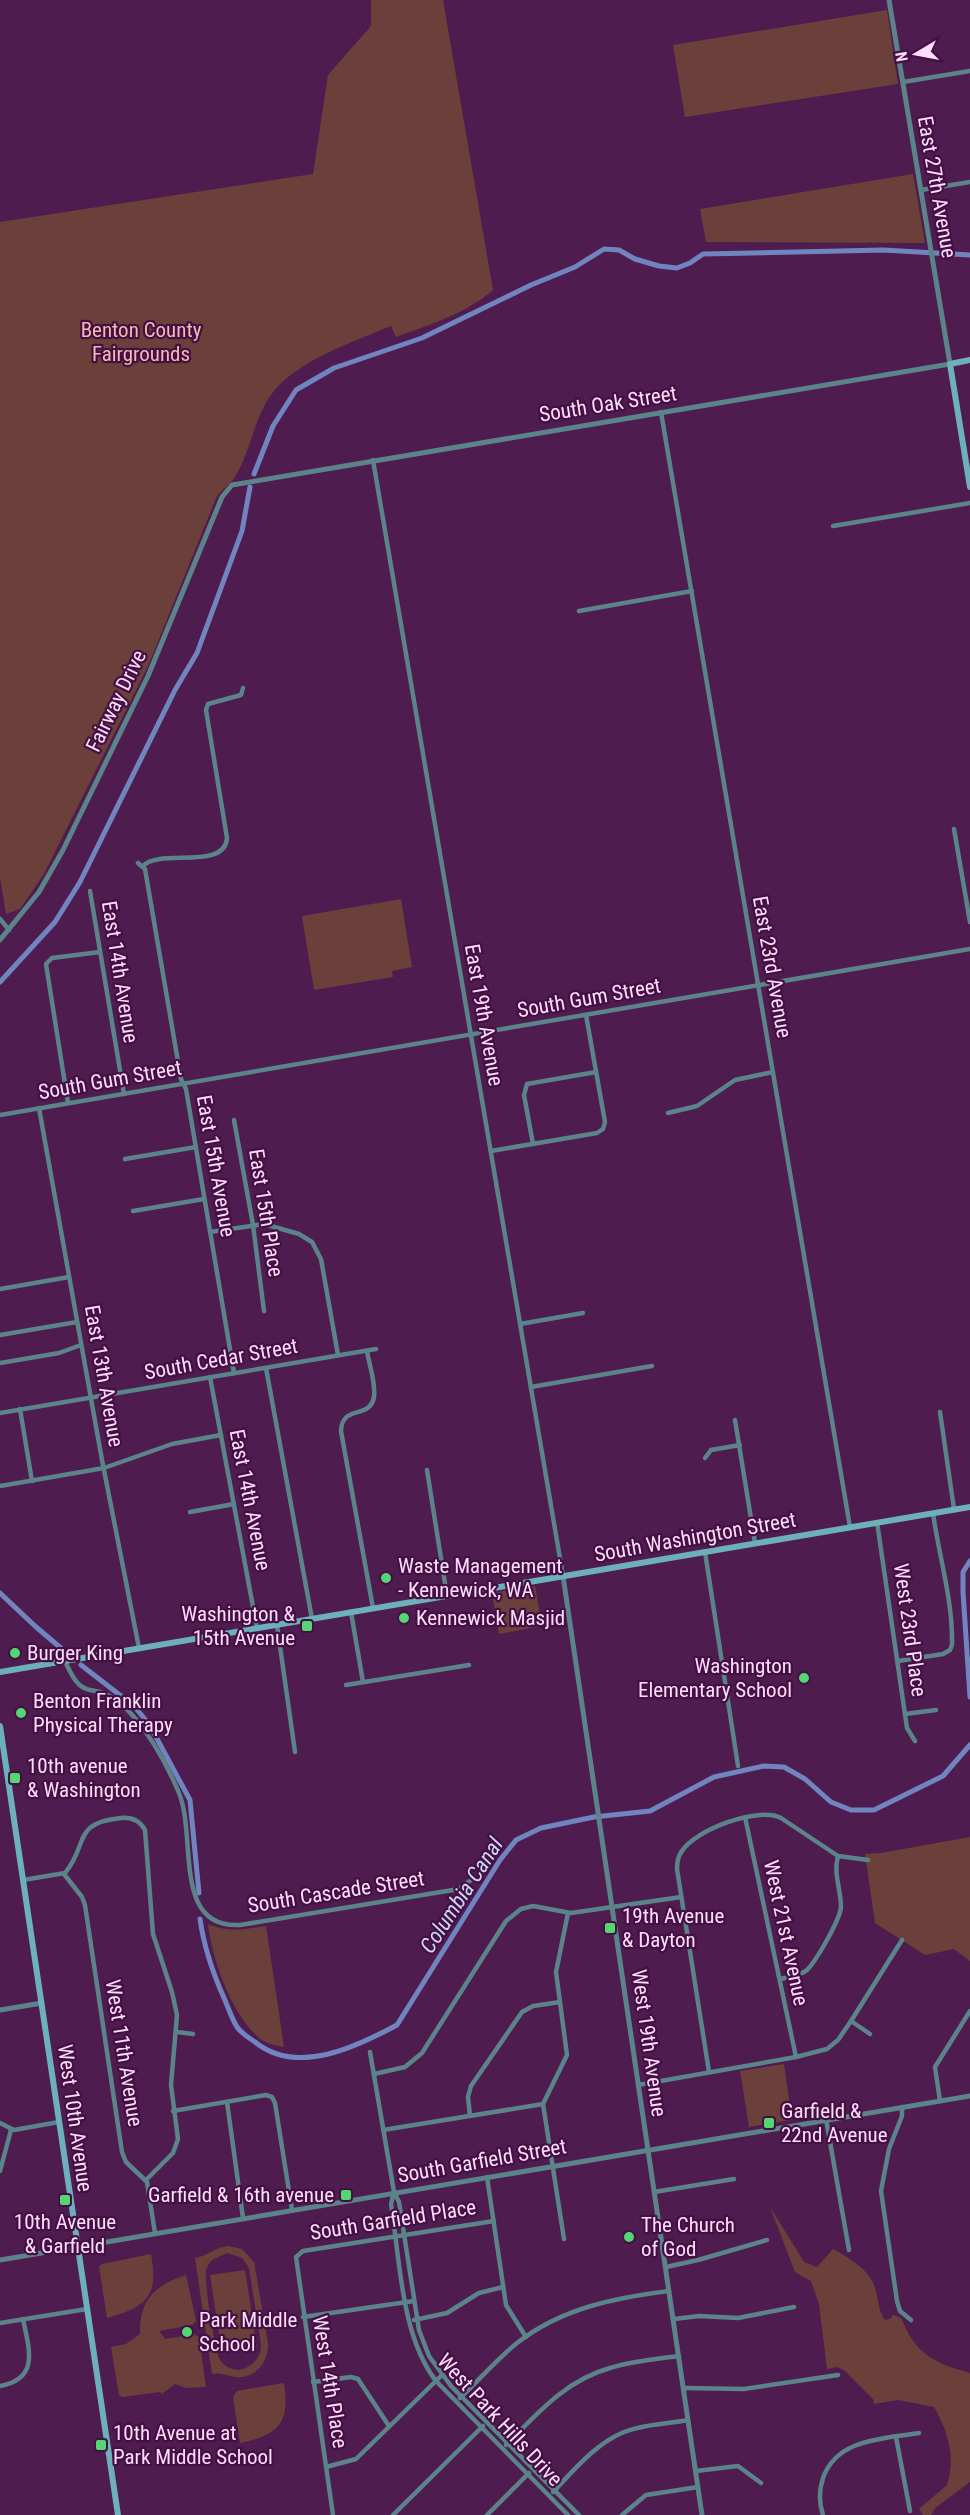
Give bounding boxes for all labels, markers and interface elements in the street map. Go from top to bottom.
north arrow [886,24,946,84]
text: N [892,50,912,63]
street label: East 27th Avenue [913,114,961,260]
park label: Benton County Fairgrounds [81,318,202,366]
street label: South Oak Street [538,381,678,427]
street label: Fairway Drive [81,646,151,756]
street label: East 23rd Avenue [748,894,796,1040]
street label: East 14th Avenue [97,899,143,1045]
street label: East 19th Avenue [460,942,508,1088]
street label: South Gum Street [515,974,663,1022]
street label: South Gum Street [36,1056,184,1104]
street label: East 15th Avenue [192,1093,240,1239]
street label: East 15th Place [244,1147,288,1279]
street label: East 13th Avenue [80,1303,128,1449]
street label: South Cedar Street [142,1334,300,1384]
street label: East 14th Avenue [225,1427,275,1573]
street label: South Washington Street [592,1507,798,1567]
place label: Waste Management - Kennewick, WA [398,1554,563,1602]
street label: West 23rd Place [889,1562,931,1698]
marker: Waste Management - Kennewick, WA [379,1571,393,1585]
place label: Washington & 15th Avenue [181,1602,296,1650]
place label: Kennewick Masjid [416,1606,565,1630]
marker: Kennewick Masjid [397,1611,411,1625]
marker: Washington & 15th Avenue [300,1619,314,1633]
place label: Burger King [27,1641,123,1665]
marker: Burger King [8,1646,22,1660]
place label: Washington Elementary School [638,1654,792,1702]
marker: Washington Elementary School [797,1671,811,1685]
place label: Benton Franklin Physical Therapy [33,1689,173,1737]
marker: Benton Franklin Physical Therapy [14,1706,28,1720]
place label: 10th avenue & Washington [27,1754,141,1802]
marker: 10th avenue & Washington [8,1771,22,1785]
water label: Columbia Canal [415,1832,509,1958]
street label: West 21st Avenue [759,1858,813,2008]
street label: South Cascade Street [246,1866,426,1918]
place label: 19th Avenue & Dayton [622,1904,725,1952]
marker: 19th Avenue & Dayton [603,1921,617,1935]
street label: West 19th Avenue [627,1968,671,2118]
street label: West 11th Avenue [101,1978,147,2128]
street label: West 10th Avenue [53,2043,97,2193]
place label: Garfield & 22nd Avenue [781,2099,888,2147]
marker: Garfield & 22nd Avenue [762,2116,776,2130]
street label: South Garfield Street [396,2134,568,2188]
place label: Garfield & 16th avenue [148,2183,334,2207]
marker: Garfield & 16th avenue [339,2188,353,2202]
marker: 10th Avenue & Garfield [58,2193,72,2207]
street label: South Garfield Place [308,2195,478,2245]
place label: 10th Avenue & Garfield [14,2210,116,2258]
place label: The Church of God [641,2213,735,2261]
marker: The Church of God [622,2230,636,2244]
place label: Park Middle School [199,2308,298,2356]
street label: West 14th Place [308,2314,352,2450]
marker: Park Middle School [180,2325,194,2339]
street label: West Park Hills Drive [433,2349,568,2491]
place label: 10th Avenue at Park Middle School [113,2421,273,2469]
marker: 10th Avenue at Park Middle School [94,2438,108,2452]

